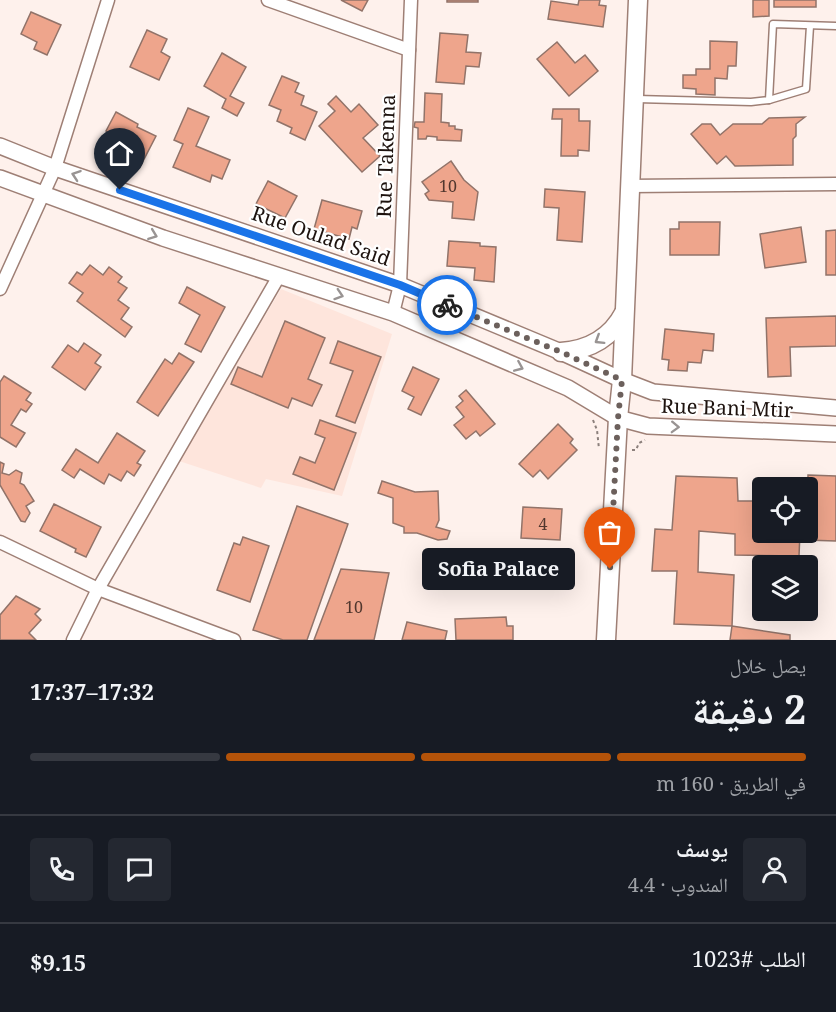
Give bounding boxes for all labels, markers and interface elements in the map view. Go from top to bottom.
street label: Rue Takenna [370,94,401,218]
pin [94,128,145,190]
icon: home [103,137,136,170]
one-way arrow [71,170,82,183]
house number: 10 [439,175,457,197]
street label: Rue Oulad Said [248,199,394,272]
one-way arrow [147,227,158,240]
courier [417,275,477,335]
one-way arrow [333,288,344,300]
icon: bike [431,289,464,322]
one-way arrow [594,333,605,344]
one-way arrow [513,360,524,372]
street label: Rue Bani Mtir [660,392,794,423]
one-way arrow [670,421,679,434]
map controls [752,477,818,621]
button: locate [752,477,818,543]
pin [584,507,635,569]
house number: 4 [539,513,548,535]
icon: bag [593,516,626,549]
callout: Sofia Palace [421,548,574,590]
text: Sofia Palace [438,555,559,582]
button: layers [752,555,818,621]
house number: 10 [345,596,363,618]
text: يصل خلال [730,652,806,679]
text: 17:32–17:37 [30,676,154,706]
text: 2 دقيقة [692,682,806,735]
text: في الطريق · 160 m [656,770,806,797]
text: يوسف [676,833,728,863]
button: phone [30,838,93,901]
button: chat [108,838,171,901]
button: person [743,838,806,901]
text: المندوب · 4.4 [628,871,728,898]
text: الطلب #1023 [692,943,806,973]
text: $9.15 [30,947,86,977]

